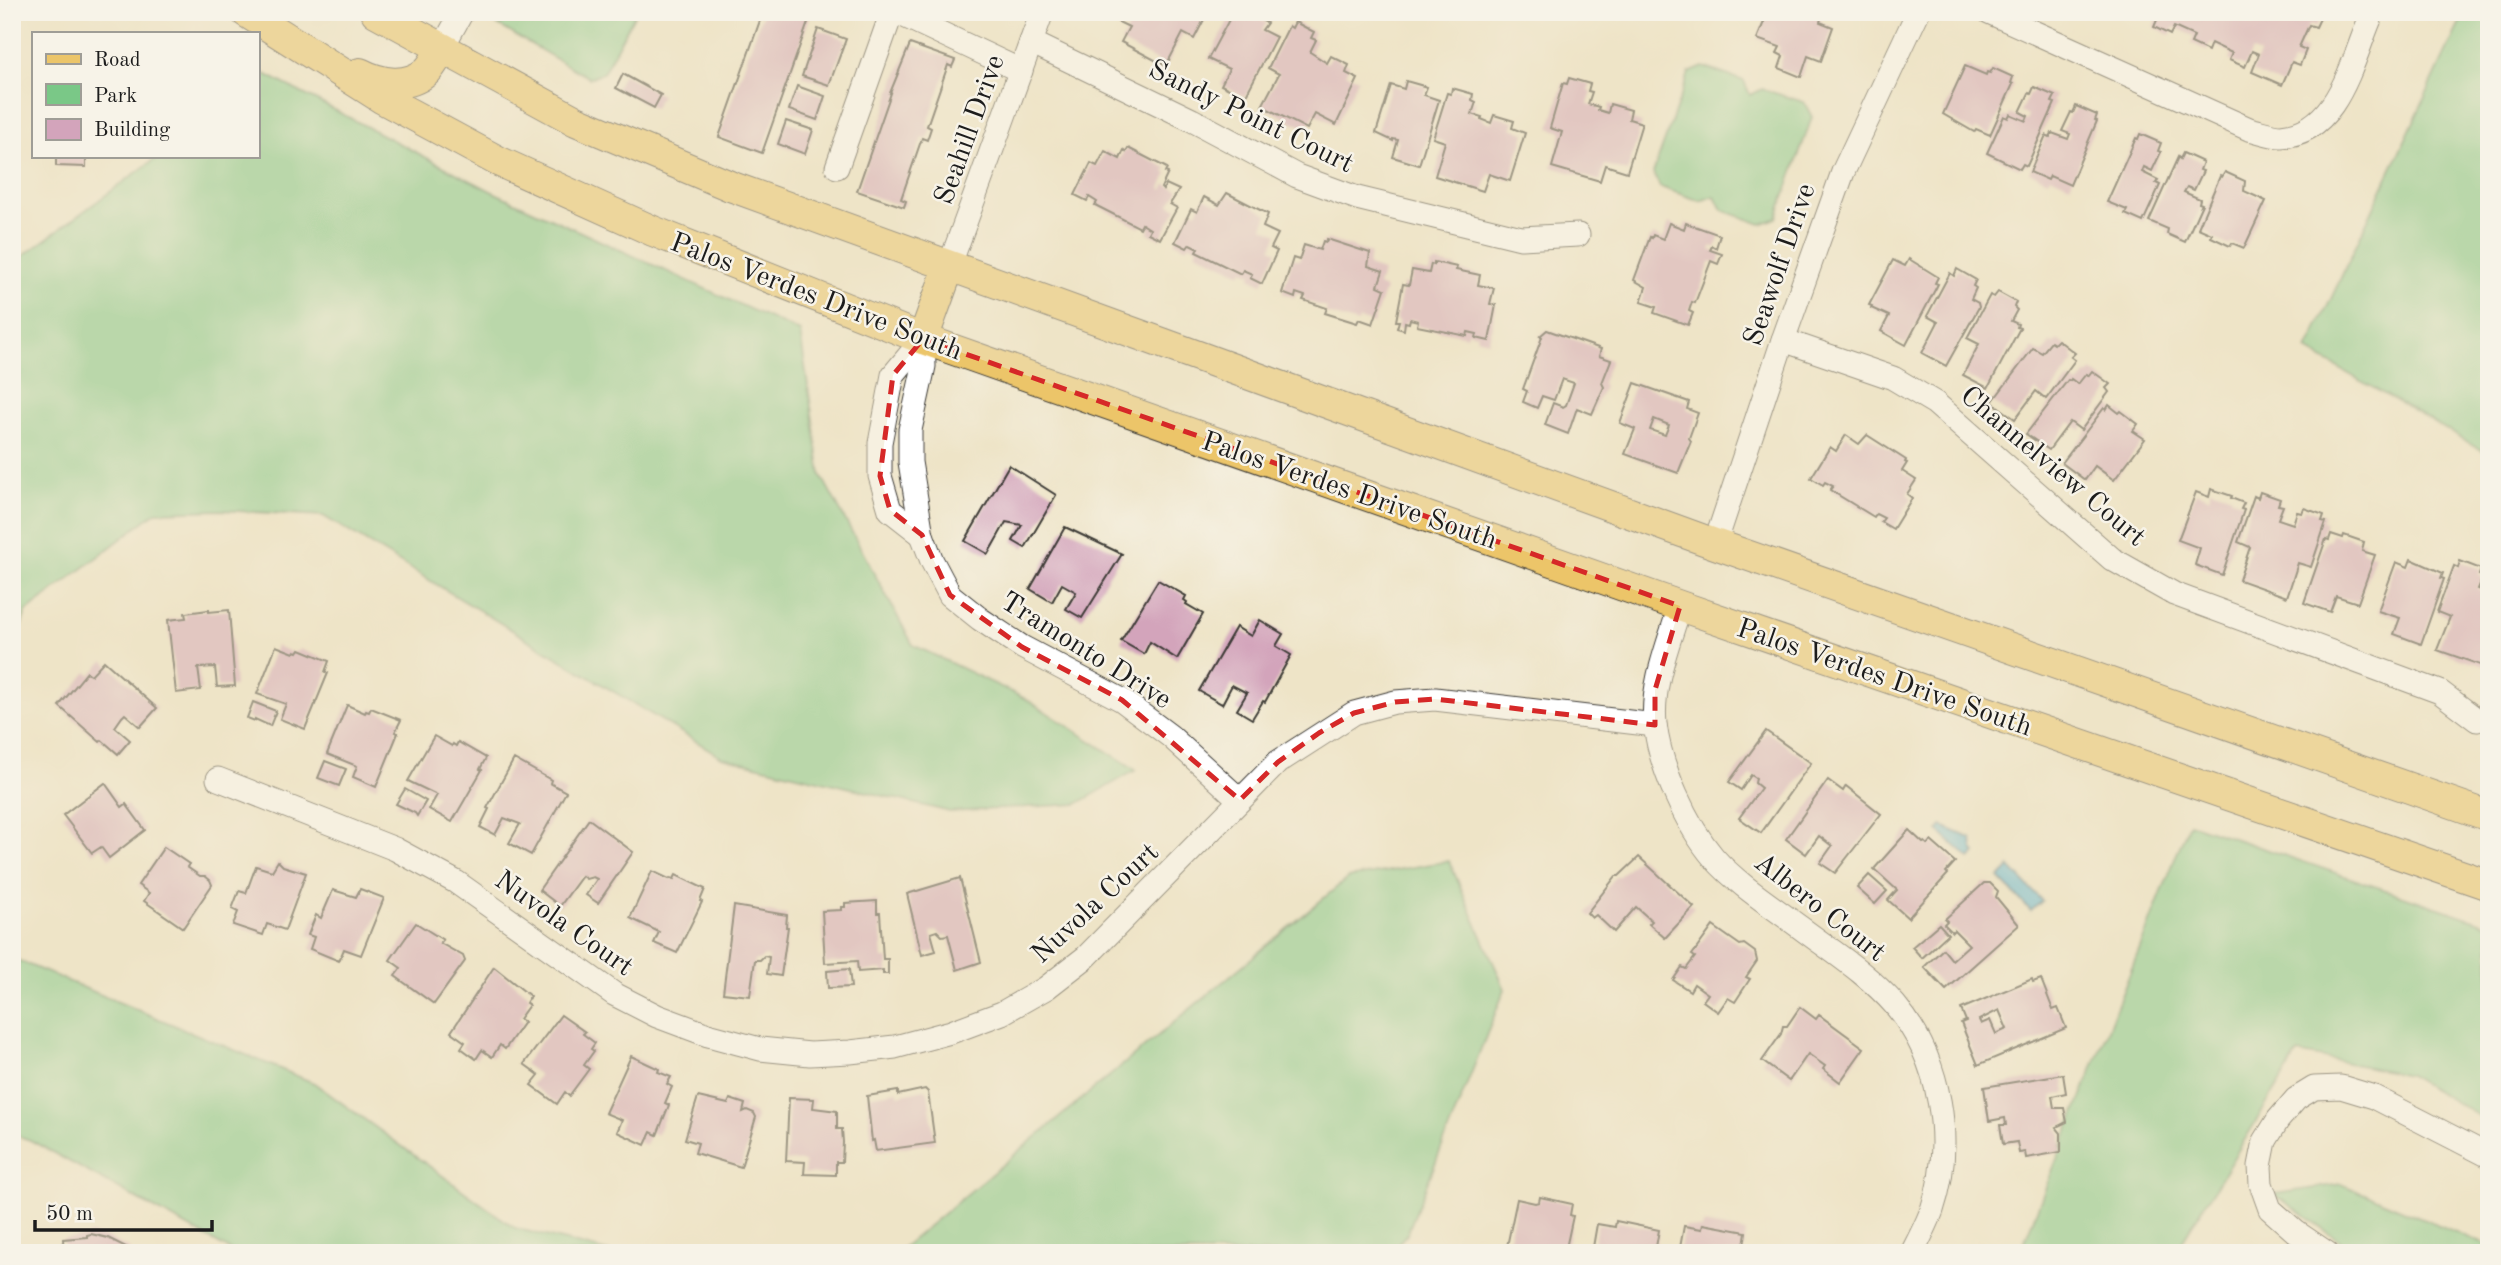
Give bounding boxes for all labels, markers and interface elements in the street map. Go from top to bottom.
legend [32,32,259,158]
text: Road [94,50,141,71]
street label: Seahill Drive [931,51,1011,209]
street label: Sandy Point Court [1144,56,1358,179]
text: Park [94,86,137,107]
text: Building [94,120,171,141]
street label: Seawolf Drive [1740,180,1822,350]
street label: Palos Verdes Drive South [666,229,966,366]
street label: Channelview Court [1954,382,2150,553]
street label: Palos Verdes Drive South [1198,428,1500,556]
street label: Tramonto Drive [995,588,1176,715]
street label: Palos Verdes Drive South [1733,615,2035,743]
street label: Nuvola Court [1027,839,1165,970]
street label: Albero Court [1748,849,1890,968]
street label: Nuvola Court [489,867,638,982]
scale bar [35,1188,212,1232]
text: 50 m [46,1204,93,1225]

